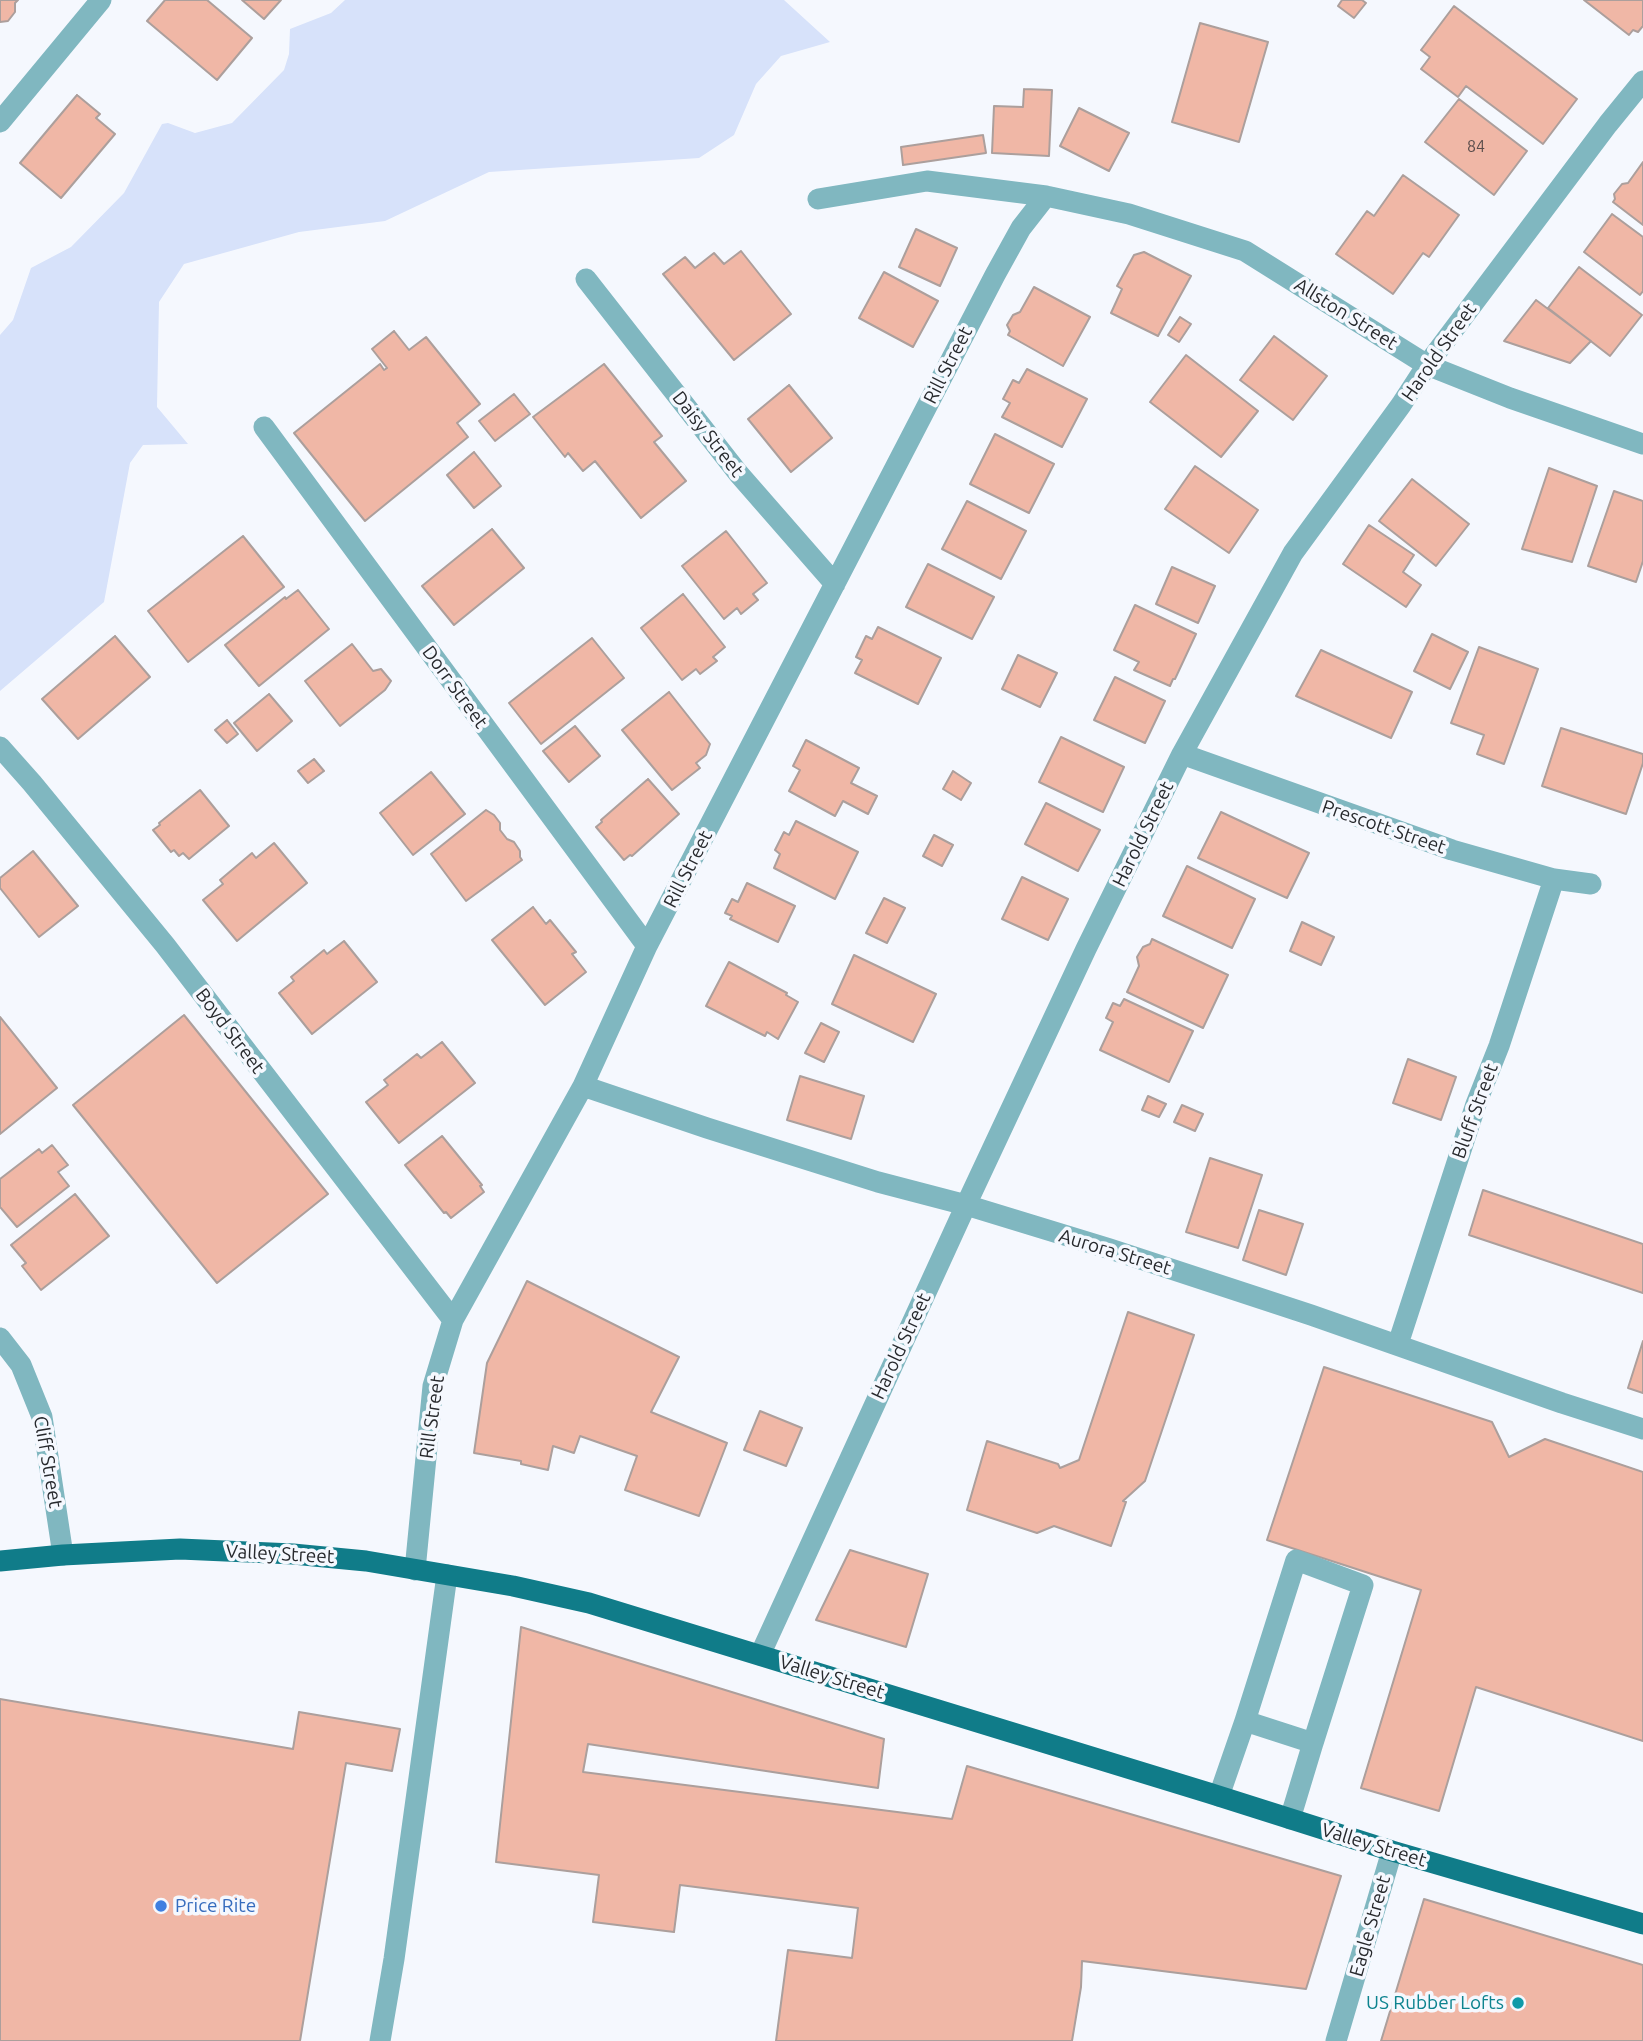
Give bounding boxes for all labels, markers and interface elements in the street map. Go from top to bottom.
house number: 84 [1467,137,1485,157]
street label: Allston Street [1290,273,1402,355]
street label: Harold Street [1397,298,1481,406]
street label: Rill Street [919,322,977,408]
street label: Daisy Street [667,387,749,481]
street label: Dorr Street [417,641,493,733]
street label: Harold Street [1108,777,1178,891]
street label: Prescott Street [1319,795,1449,859]
street label: Rill Street [659,826,717,912]
street label: Boyd Street [191,984,269,1078]
street label: Bluff Street [1447,1060,1503,1162]
street label: Aurora Street [1056,1224,1174,1280]
street label: Harold Street [866,1289,936,1403]
street label: Rill Street [415,1374,449,1460]
street label: Cliff Street [29,1414,67,1510]
street label: Valley Street [225,1540,335,1568]
street label: Valley Street [777,1650,887,1704]
street label: Valley Street [1319,1818,1429,1872]
street label: Eagle Street [1345,1873,1395,1979]
place label: Price Rite [175,1895,256,1917]
marker: Price Rite [153,1898,169,1914]
place label: US Rubber Lofts [1366,1992,1504,2014]
marker: US Rubber Lofts [1510,1995,1526,2011]

